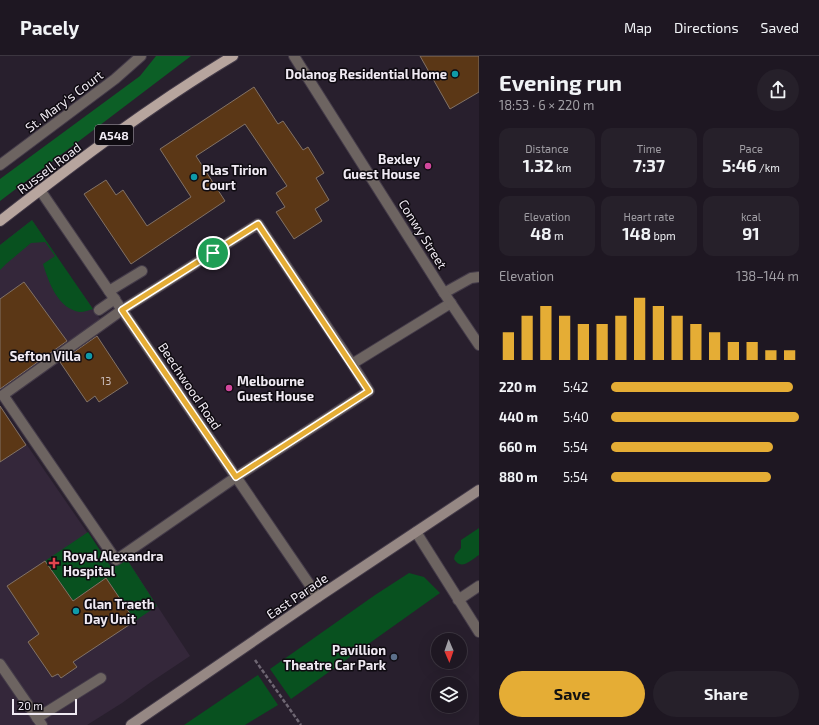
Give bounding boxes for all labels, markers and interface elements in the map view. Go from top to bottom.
text: Pacely [20,16,79,39]
text: Map [624,19,652,36]
text: Directions [674,19,739,36]
text: Saved [761,19,799,36]
place label: Dolanog Residential Home [285,66,447,82]
street label: St. Mary's Court [22,67,106,135]
marker: Dolanog Residential Home [450,69,460,79]
text: Evening run [499,69,622,95]
button: share [757,69,799,111]
text: 18:53 · 6 × 220 m [499,97,594,113]
road number: A548 [95,125,133,145]
street label: Russell Road [14,139,84,197]
text: Distance [525,142,569,155]
text: Time [637,142,661,155]
text: Pace [739,142,763,155]
place label: Bexley Guest House [343,151,421,182]
text: 1.32 [523,155,554,175]
text: 7:37 [633,155,665,175]
text: 5:46 [722,155,757,175]
marker: Bexley Guest House [423,161,433,171]
text: km [554,161,571,174]
text: /km [757,161,780,174]
place label: Plas Tirion Court [202,162,267,193]
marker: Plas Tirion Court [189,172,199,182]
street label: Conwy Street [395,196,451,272]
text: Elevation [524,210,570,223]
text: Heart rate [624,210,674,223]
text: kcal [741,210,761,223]
text: 48 [530,223,552,243]
text: 148 [622,223,651,243]
text: 91 [742,223,760,243]
text: m [552,229,564,242]
text: bpm [651,229,676,242]
pin [196,236,230,270]
icon: arrive [202,242,224,264]
text: Elevation [499,268,554,284]
text: 138–144 m [736,268,799,284]
street label: Beechwood Road [155,339,225,433]
place label: Sefton Villa [10,348,81,364]
marker: Sefton Villa [84,351,94,361]
place label: Melbourne Guest House [237,373,314,404]
house number: 13 [101,374,111,387]
text: 220 m [499,379,537,395]
text: 5:42 [563,379,588,395]
marker: Melbourne Guest House [224,383,234,393]
text: 440 m [499,409,538,425]
text: 5:40 [563,409,589,425]
text: 660 m [499,439,537,455]
text: 5:54 [563,439,588,455]
text: 880 m [499,469,538,485]
text: 5:54 [563,469,588,485]
place label: Royal Alexandra Hospital [63,548,163,579]
marker: Royal Alexandra Hospital [48,557,60,569]
street label: East Parade [263,570,331,622]
place label: Glan Traeth Day Unit [84,596,155,627]
marker: Glan Traeth Day Unit [71,606,81,616]
north arrow [431,633,467,669]
map controls [431,633,467,713]
place label: Pavillion Theatre Car Park [283,642,387,673]
marker: Pavillion Theatre Car Park [389,652,399,662]
button: Save [499,671,645,717]
button: Share [653,671,799,717]
button: layers [431,677,467,713]
scale bar [12,697,77,716]
text: 20 m [18,699,43,712]

